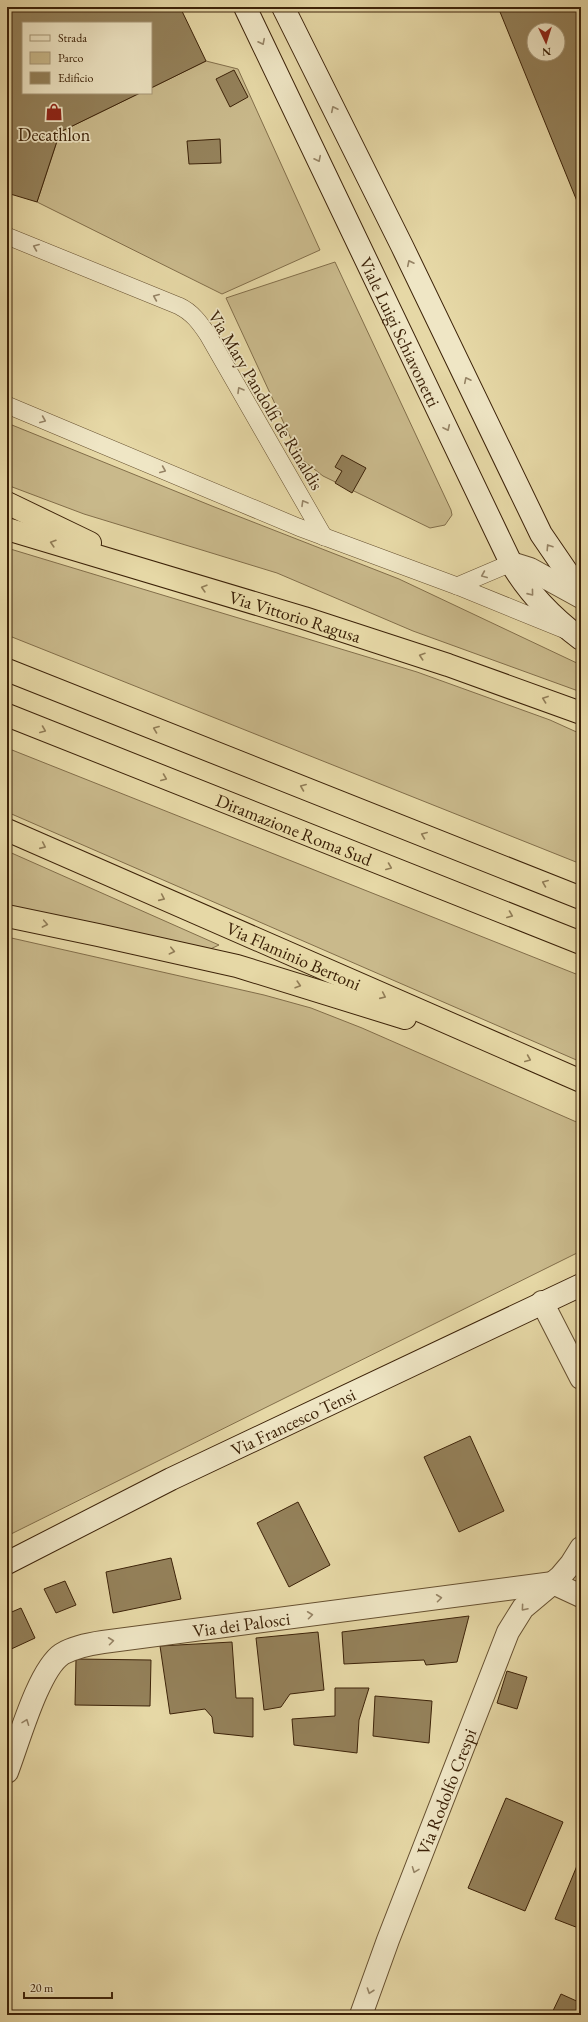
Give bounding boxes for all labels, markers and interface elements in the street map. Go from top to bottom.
legend [22,22,152,94]
north arrow [526,22,566,62]
text: Strada [58,30,87,46]
one-way arrow [257,38,265,45]
text: N [542,45,552,59]
text: Parco [58,50,83,66]
text: Edificio [58,70,94,86]
shop icon: Decathlon [44,102,64,122]
one-way arrow [331,106,339,113]
place label: Decathlon [18,123,91,146]
one-way arrow [313,155,321,162]
one-way arrow [32,244,39,252]
street label: Viale Luigi Schiavonetti [355,253,446,411]
one-way arrow [407,260,415,267]
one-way arrow [153,293,160,301]
street label: Via Mary Pandolfi de Rinaldis [203,306,329,494]
one-way arrow [464,377,472,384]
one-way arrow [237,387,244,394]
one-way arrow [39,415,46,423]
one-way arrow [442,424,450,431]
one-way arrow [158,465,166,473]
one-way arrow [302,500,309,507]
one-way arrow [49,539,56,548]
one-way arrow [546,544,554,551]
one-way arrow [481,570,489,578]
one-way arrow [201,584,208,593]
street label: Via Vittorio Ragusa [227,585,365,648]
one-way arrow [527,589,534,596]
one-way arrow [418,652,425,661]
one-way arrow [541,695,548,703]
one-way arrow [39,725,47,733]
one-way arrow [153,725,160,733]
one-way arrow [160,774,167,782]
one-way arrow [300,784,307,792]
street label: Diramazione Roma Sud [213,788,376,871]
one-way arrow [420,832,427,840]
one-way arrow [38,841,46,849]
one-way arrow [385,863,392,871]
one-way arrow [541,880,548,888]
one-way arrow [157,893,165,901]
one-way arrow [506,911,513,919]
street label: Via Flaminio Bertoni [223,916,365,995]
one-way arrow [42,919,48,928]
one-way arrow [169,947,176,955]
one-way arrow [294,980,301,989]
one-way arrow [379,991,387,999]
one-way arrow [523,1054,531,1062]
street label: Via Francesco Tensi [227,1382,359,1461]
one-way arrow [436,1594,442,1603]
one-way arrow [521,1603,528,1611]
street label: Via dei Palosci [191,1606,292,1642]
one-way arrow [307,1611,313,1620]
one-way arrow [108,1637,115,1646]
one-way arrow [21,1719,29,1726]
street label: Via Rodolfo Crespi [411,1724,481,1858]
one-way arrow [412,1866,420,1873]
scale bar [24,1974,112,2000]
text: 20 m [30,1980,54,1996]
one-way arrow [366,1988,374,1995]

